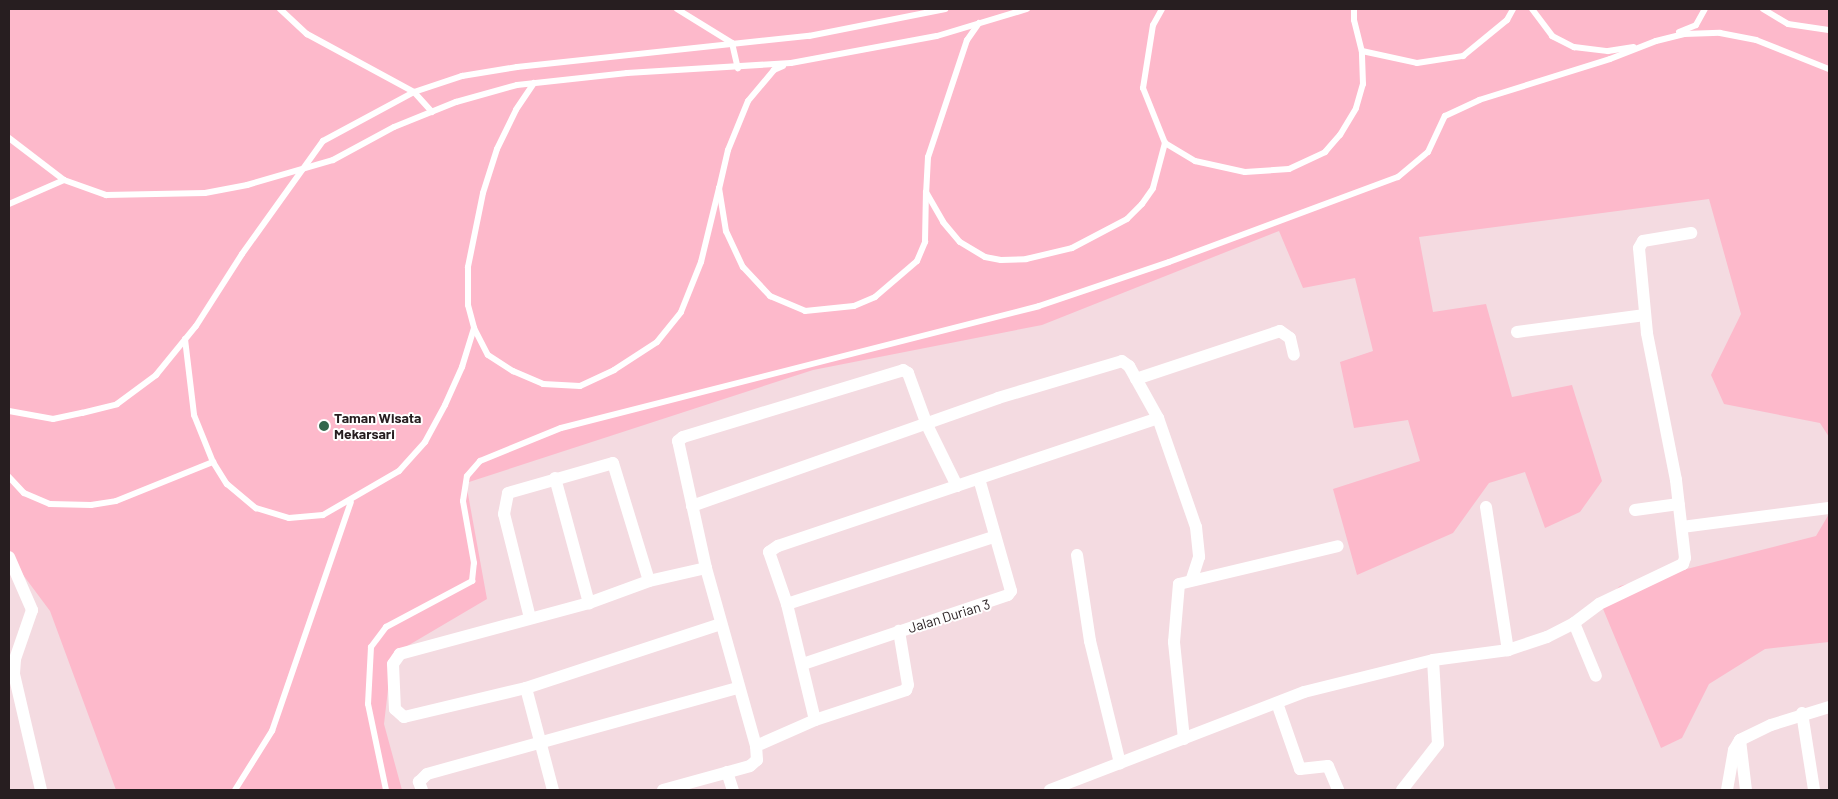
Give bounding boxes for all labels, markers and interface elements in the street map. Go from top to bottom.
place label: Taman Wisata Mekarsari [334,410,421,442]
marker: Taman Wisata Mekarsari [318,420,330,432]
street label: Jalan Durian 3 [906,595,992,637]

